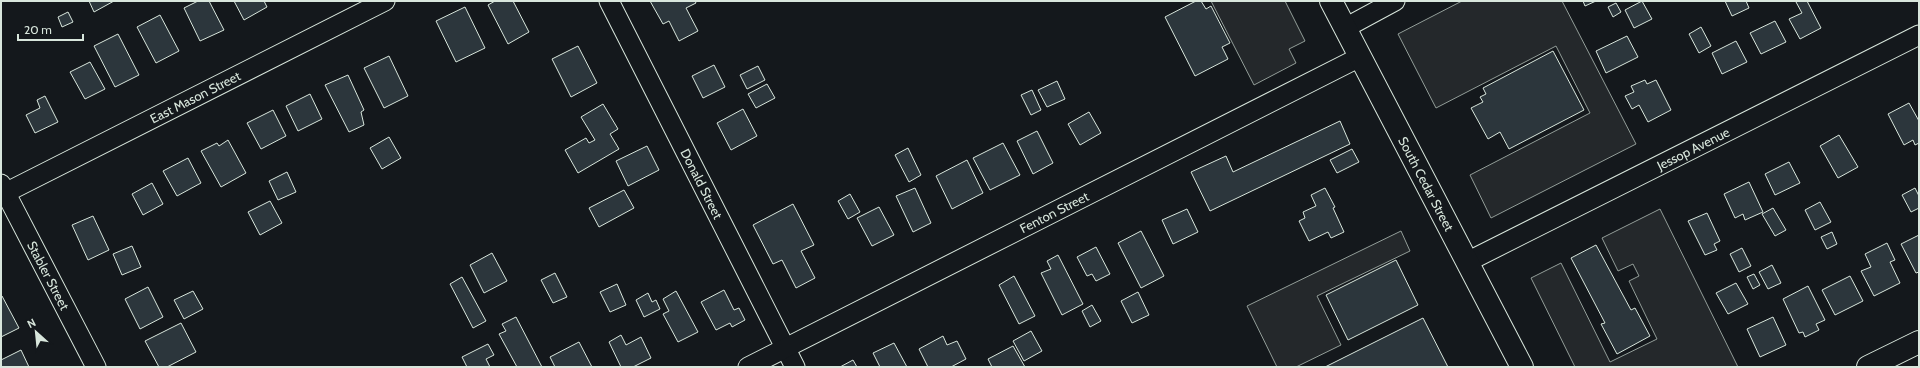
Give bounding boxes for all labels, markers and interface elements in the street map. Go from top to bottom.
scale bar [18,16,83,42]
text: 20 m [24,22,52,37]
street label: East Mason Street [147,67,243,126]
street label: Jessop Avenue [1653,123,1732,174]
street label: South Cedar Street [1395,134,1458,234]
street label: Donald Street [677,146,727,222]
street label: Fenton Street [1017,188,1092,236]
street label: Stabler Street [24,238,73,313]
north arrow [16,312,56,352]
text: N [25,315,38,331]

